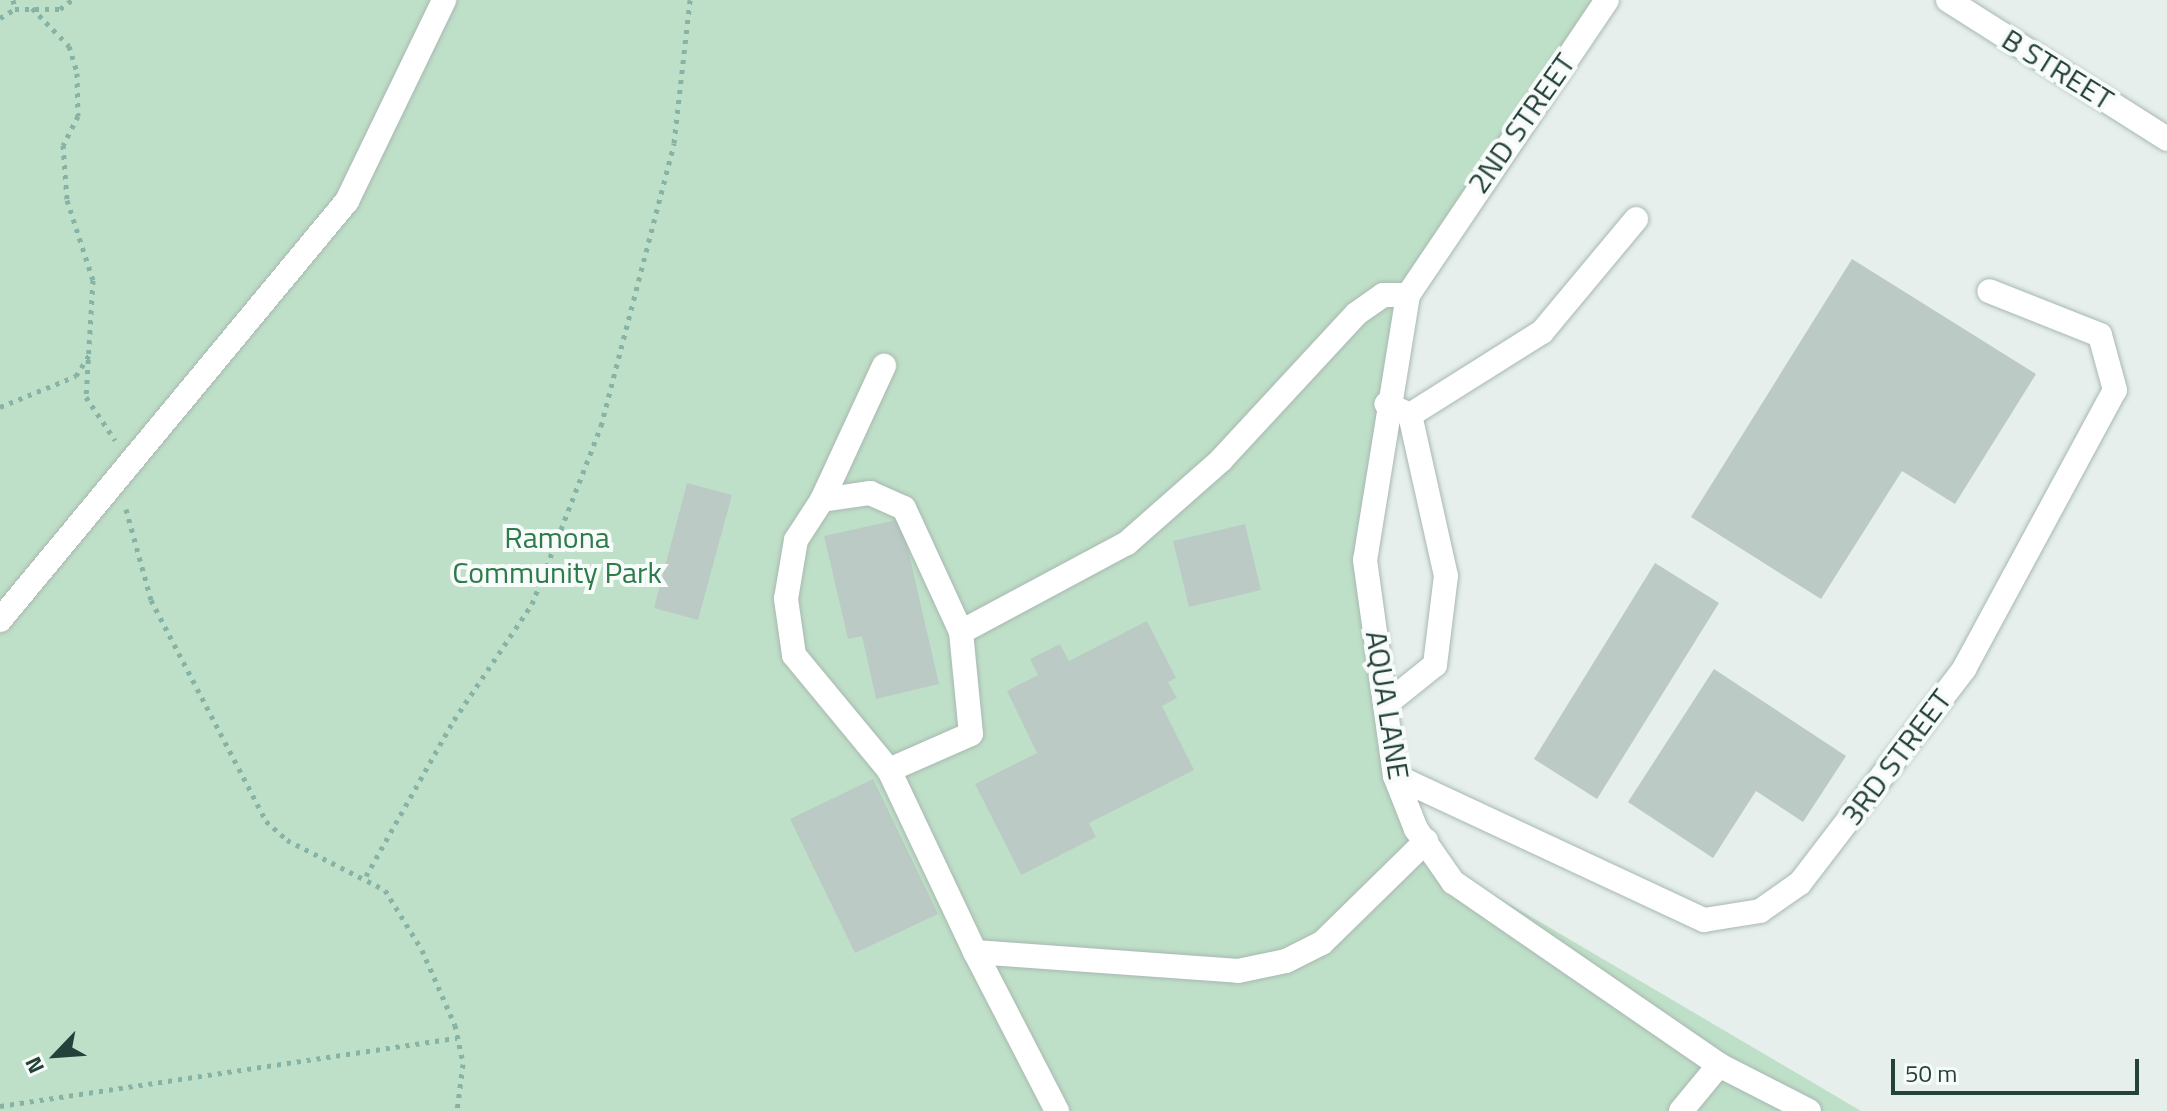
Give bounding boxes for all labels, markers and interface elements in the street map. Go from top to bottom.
street label: B STREET [1996,21,2120,117]
street label: 2ND STREET [1460,46,1582,200]
park label: Ramona Community Park [452,519,662,590]
street label: AQUA LANE [1358,628,1418,782]
street label: 3RD STREET [1833,682,1959,832]
north arrow [16,1015,96,1095]
scale bar [1895,1043,2143,1093]
text: N [16,1051,53,1079]
text: 50 m [1905,1055,1957,1091]

